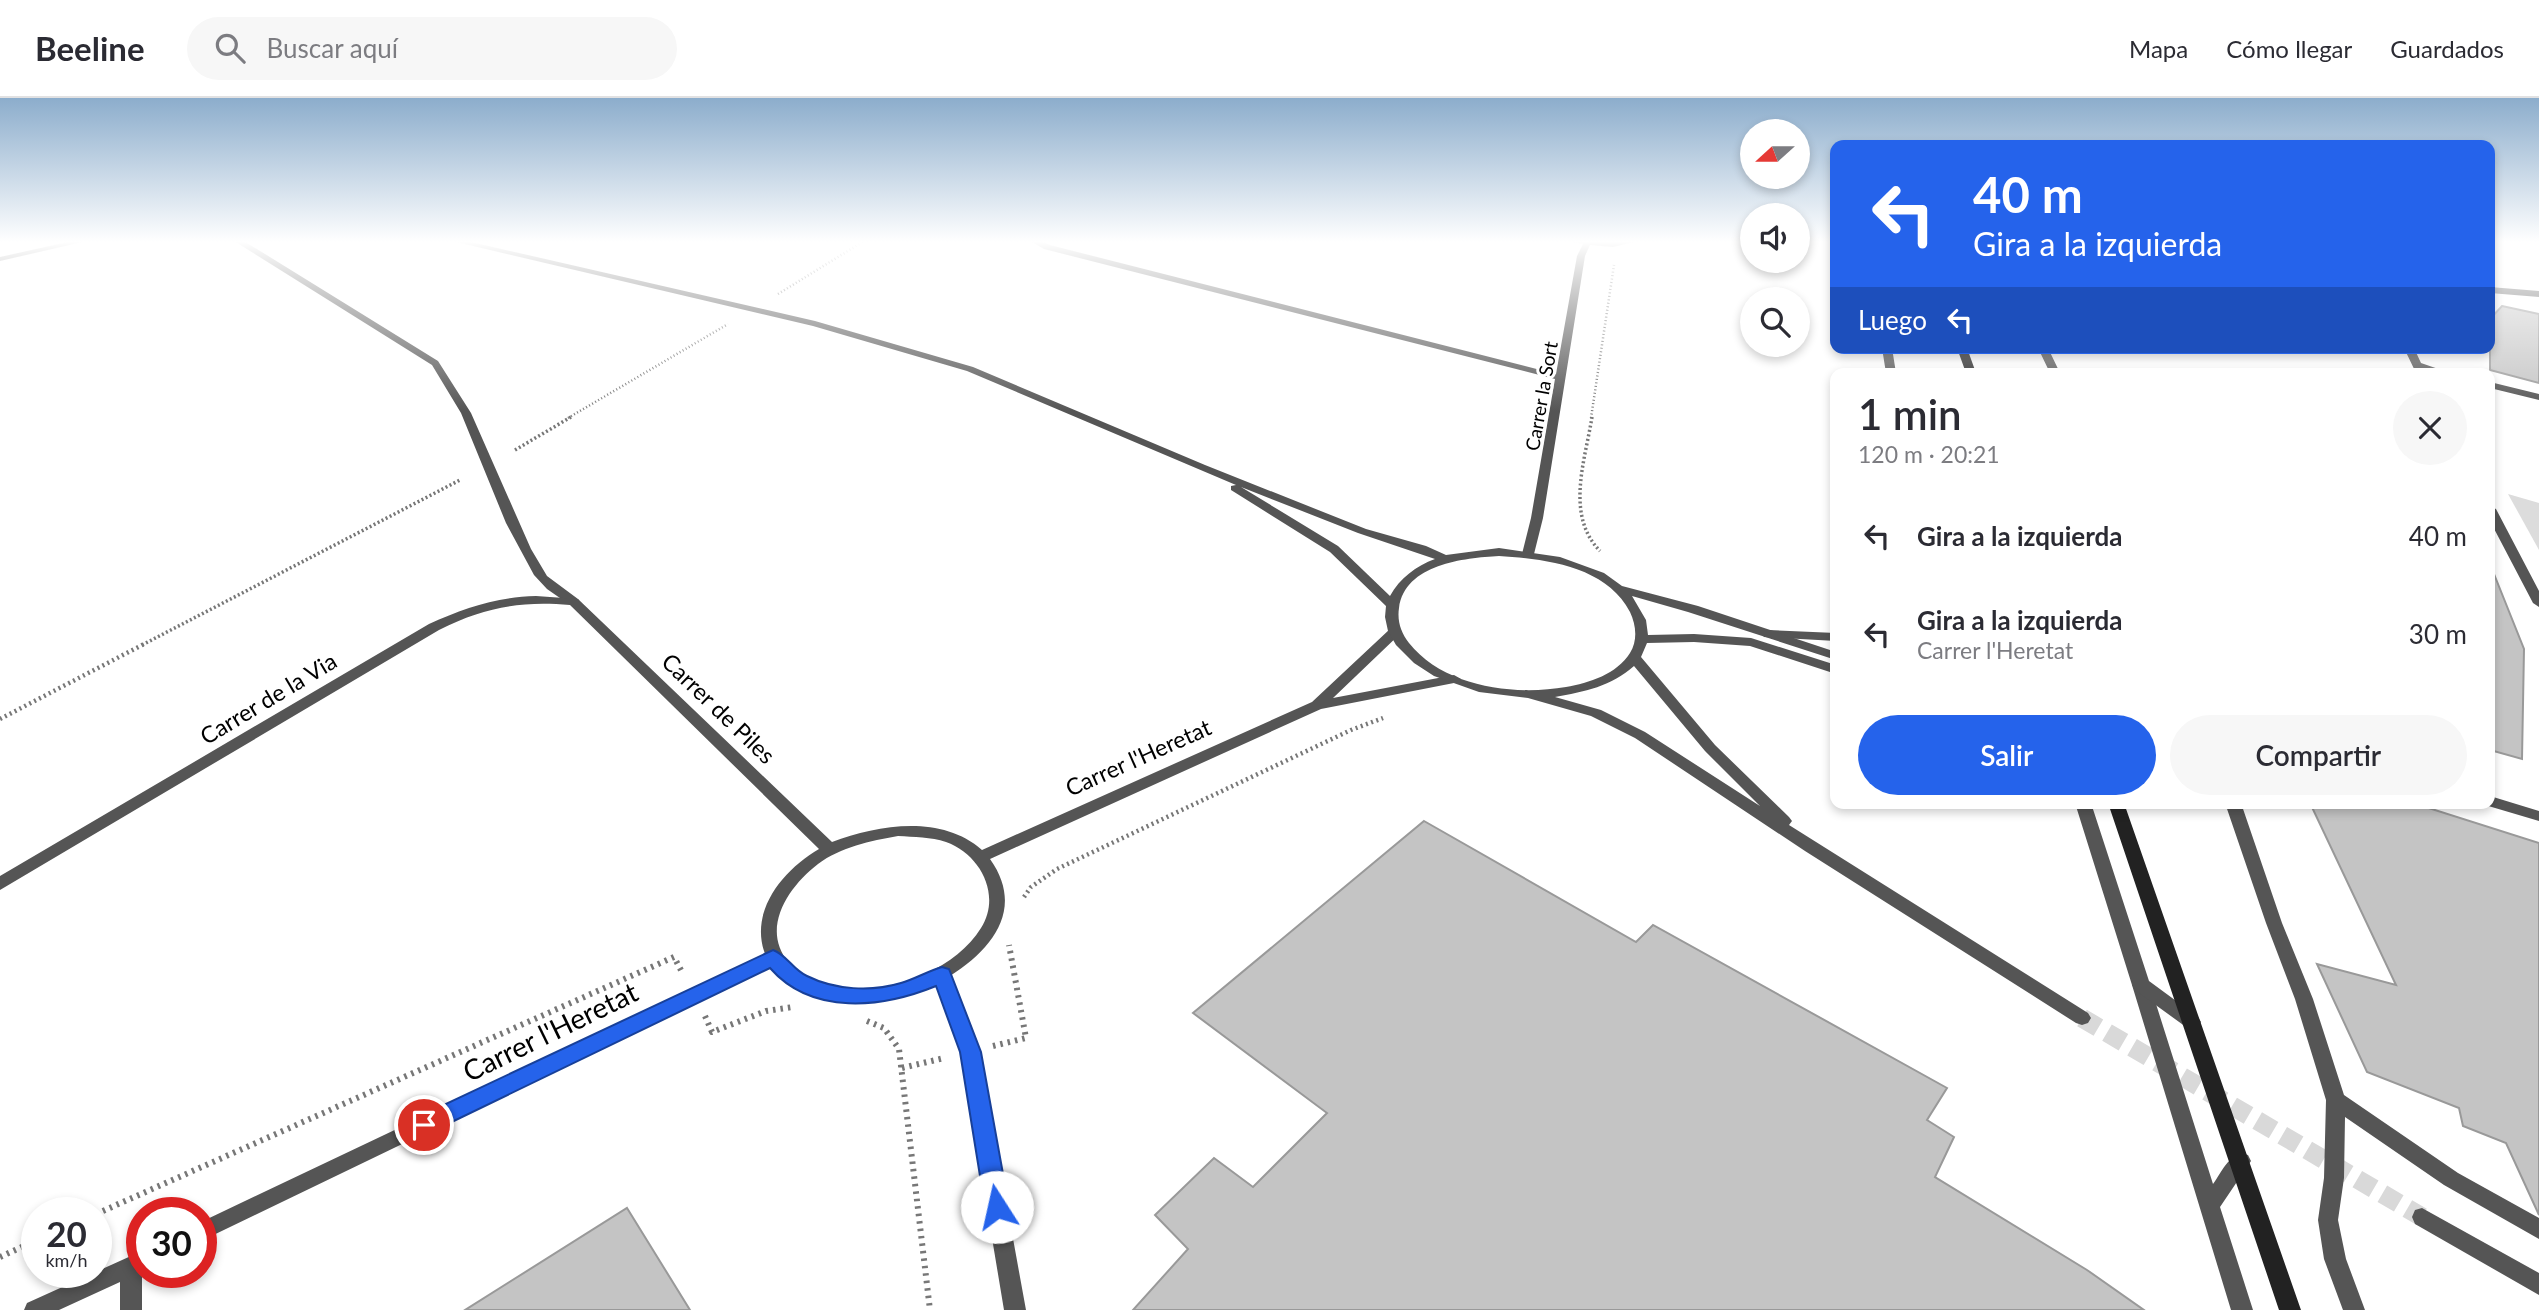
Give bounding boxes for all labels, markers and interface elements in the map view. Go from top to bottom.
search box [187,17,677,80]
text: Beeline [35,28,145,68]
icon: search [211,29,249,67]
text: Buscar aquí [267,32,398,64]
text: Mapa [2129,34,2188,63]
text: Cómo llegar [2226,34,2352,63]
text: Guardados [2390,34,2504,63]
north arrow [1740,119,1810,189]
map controls [1740,119,1810,357]
text: 40 m [1973,165,2083,223]
icon: left [1858,168,1949,259]
button: sound [1740,203,1810,273]
text: Gira a la izquierda [1973,224,2222,263]
button: search [1740,287,1810,357]
icon: left [1941,301,1979,339]
text: Luego [1858,304,1927,336]
street label: Carrer la Sort [1520,339,1562,452]
text: 1 min [1858,389,1962,439]
button: close [2393,391,2467,465]
text: 120 m · 20:21 [1858,440,2000,468]
icon: left [1858,517,1896,555]
text: Gira a la izquierda [1917,520,2123,552]
text: 40 m [2409,520,2467,552]
text: Gira a la izquierda [1917,604,2123,636]
icon: left [1858,615,1896,653]
text: 30 m [2409,618,2467,650]
text: Carrer l'Heretat [1917,636,2073,664]
street label: Carrer de la Via [195,646,341,750]
street label: Carrer de Piles [657,647,782,769]
street label: Carrer l'Heretat [1061,712,1216,802]
button: Salir [1858,715,2156,795]
button: Compartir [2170,715,2467,795]
street label: Carrer l'Heretat [457,974,643,1088]
pin [394,1095,454,1155]
icon: arrive [405,1106,443,1144]
position arrow [960,1170,1034,1244]
speed limit sign: 30 [126,1197,217,1288]
text: 20 [46,1212,87,1254]
text: km/h [45,1249,88,1271]

